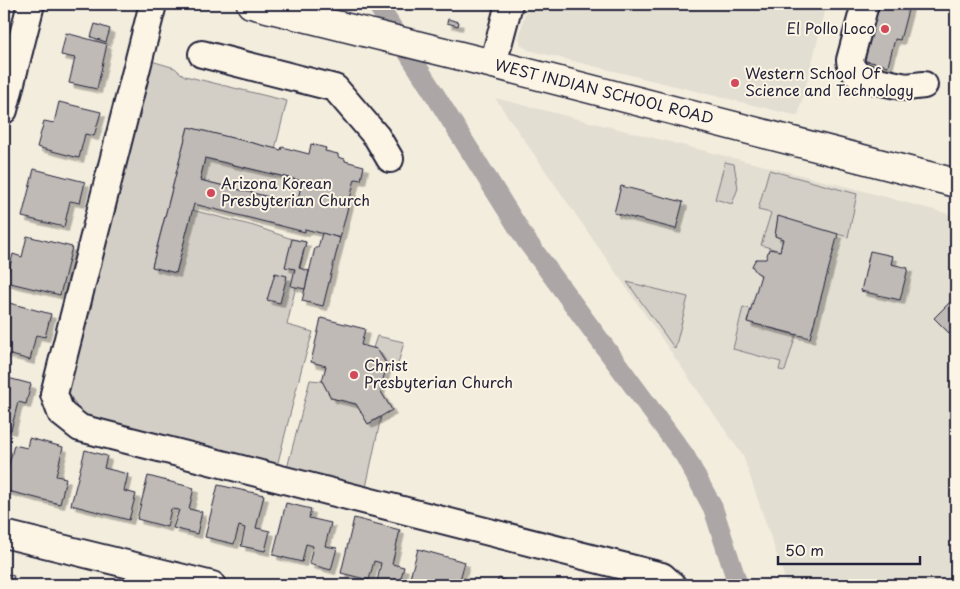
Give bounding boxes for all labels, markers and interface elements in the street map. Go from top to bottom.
place label: El Pollo Loco [787,16,875,39]
marker: El Pollo Loco [879,23,891,35]
street label: WEST INDIAN SCHOOL ROAD [492,52,716,129]
place label: Western School Of Science and Technology [745,61,914,101]
marker: Western School Of Science and Technology [729,77,741,89]
place label: Arizona Korean Presbyterian Church [221,171,370,211]
marker: Arizona Korean Presbyterian Church [205,187,217,199]
place label: Christ Presbyterian Church [364,353,513,393]
marker: Christ Presbyterian Church [348,369,360,381]
scale bar [778,534,920,566]
text: 50 m [785,538,824,561]

